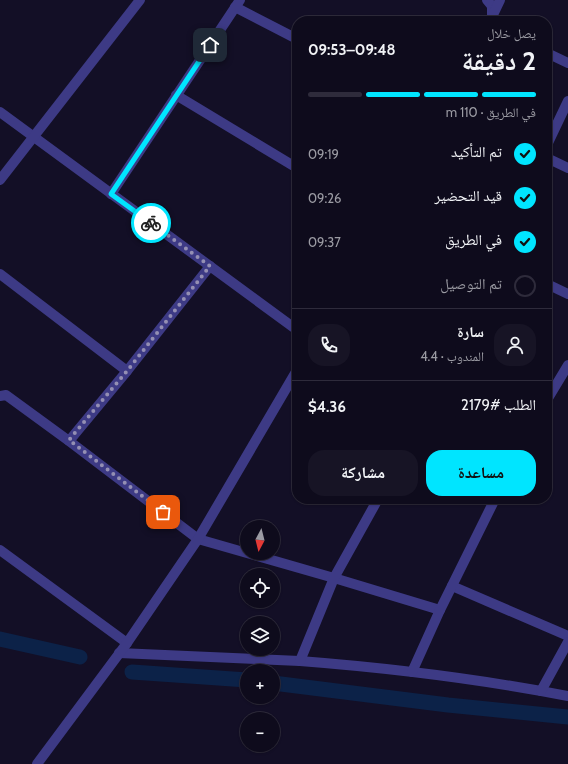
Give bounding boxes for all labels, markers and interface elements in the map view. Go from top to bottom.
text: يصل خلال [487,25,536,41]
pin [193,28,227,62]
icon: home [199,34,221,56]
text: 09:48–09:53 [308,41,396,59]
text: 2 دقيقة [462,45,536,77]
text: في الطريق · 110 m [446,104,536,120]
text: تم التأكيد [451,143,502,161]
icon: check [514,143,536,165]
text: 09:19 [308,146,339,162]
text: قيد التحضير [435,187,502,205]
icon: check [514,187,536,209]
text: 09:26 [308,190,341,206]
courier [131,203,171,243]
icon: bike [140,212,162,234]
text: في الطريق [445,231,502,249]
icon: check [514,231,536,253]
text: 09:37 [308,234,341,250]
text: تم التوصيل [440,275,502,293]
text: سارة [457,323,484,341]
button: phone [308,324,350,366]
button: person [494,324,536,366]
text: المندوب · 4.4 [420,348,484,364]
text: الطلب #2179 [461,396,536,414]
text: $4.36 [308,398,346,416]
button: مشاركة [308,450,418,496]
button: مساعدة [426,450,536,496]
pin [146,495,180,529]
icon: bag [152,501,174,523]
north arrow [240,520,280,560]
map controls [240,520,280,752]
button: locate [240,568,280,608]
button: layers [240,616,280,656]
button: + [240,664,280,704]
button: − [240,712,280,752]

